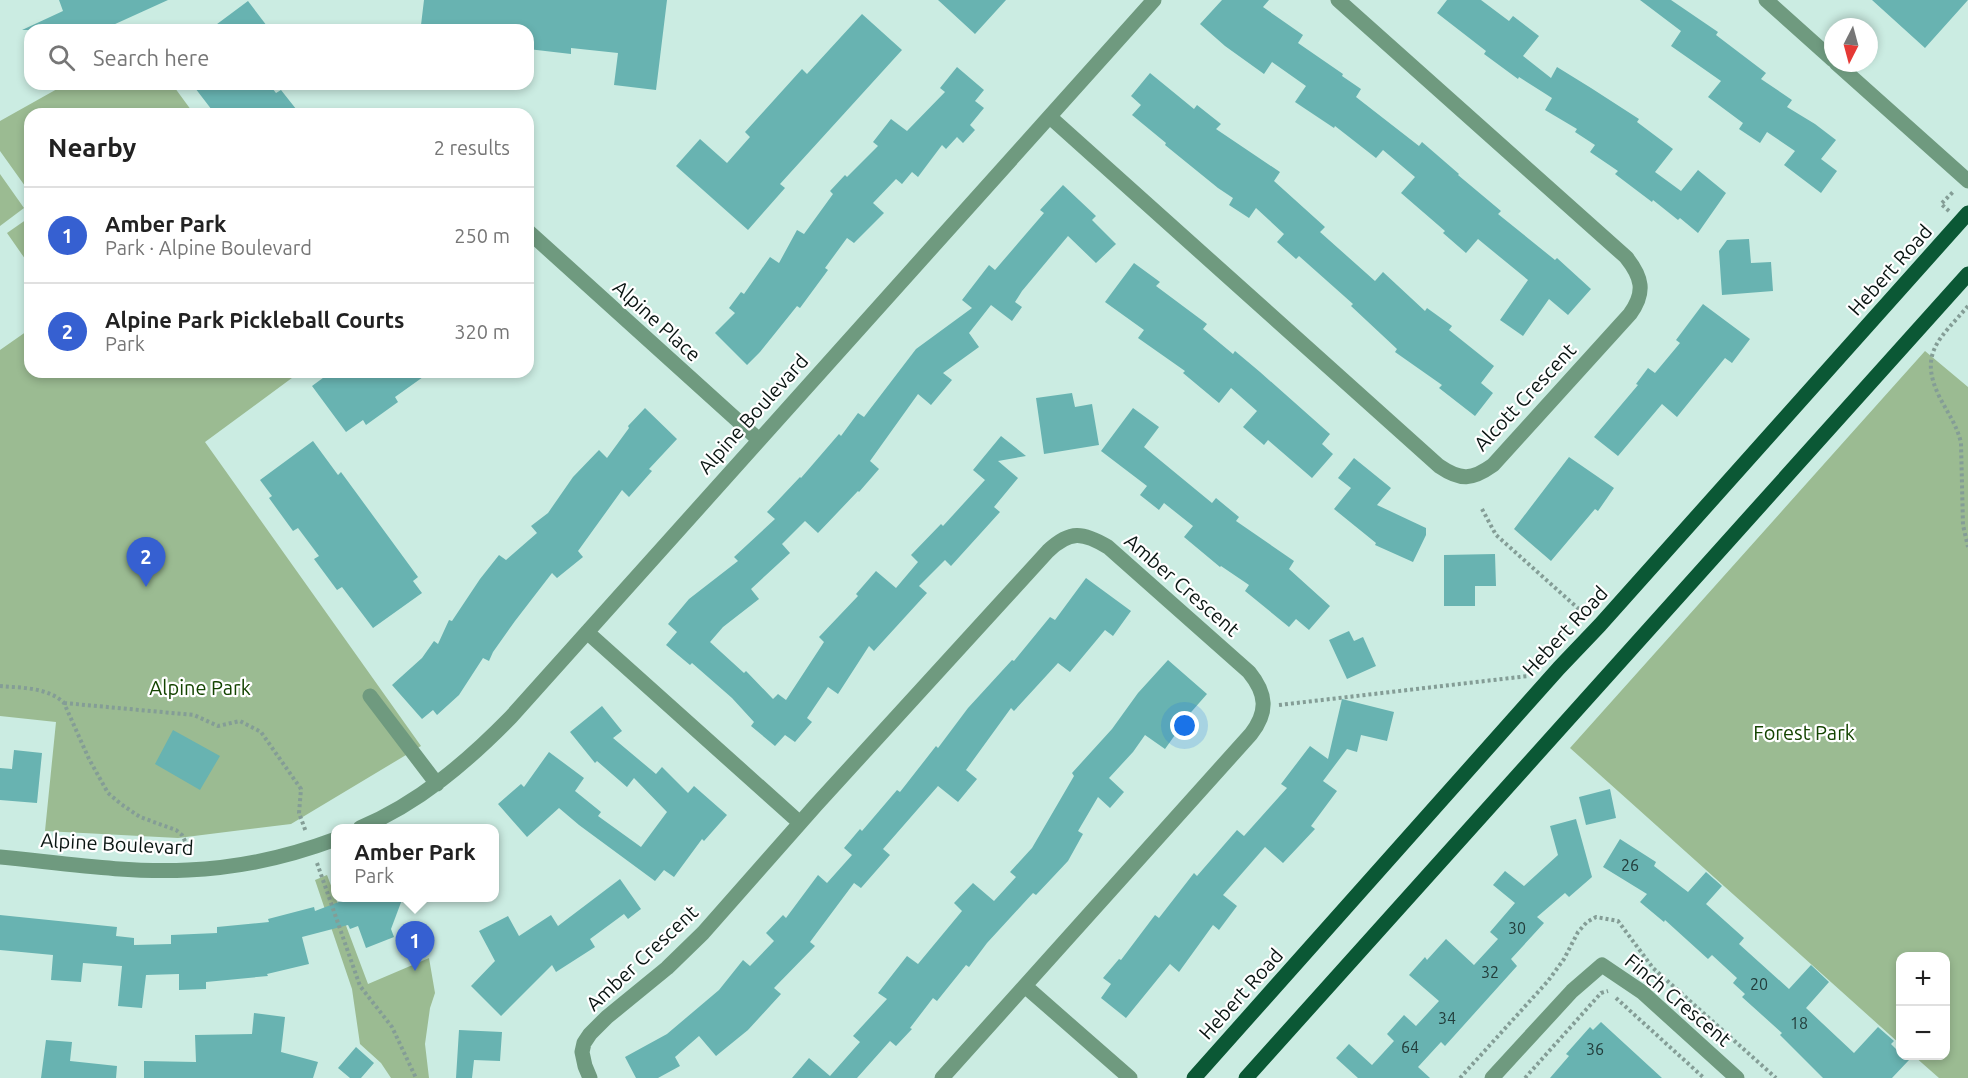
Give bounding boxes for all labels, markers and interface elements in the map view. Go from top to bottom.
north arrow [1824,18,1878,72]
search box [24,24,534,90]
icon: search [45,41,78,74]
text: Search here [93,45,209,70]
text: Nearby [48,133,136,162]
text: 2 results [434,136,510,159]
text: Amber Park [105,211,226,236]
street label: Hebert Road [1843,220,1936,320]
text: 1 [62,224,73,247]
text: 250 m [454,224,510,247]
text: Park · Alpine Boulevard [105,236,312,259]
street label: Alpine Place [609,275,706,366]
text: Alpine Park Pickleball Courts [105,307,404,332]
text: 2 [62,320,73,343]
text: 320 m [454,320,510,343]
text: Park [105,332,145,355]
street label: Alcott Crescent [1469,338,1580,455]
street label: Alpine Boulevard [693,349,812,478]
street label: Amber Crescent [1120,529,1244,641]
pin: 2 [126,538,166,587]
street label: Hebert Road [1517,581,1612,680]
park label: Alpine Park [149,676,251,699]
your location [1170,711,1199,740]
park label: Forest Park [1753,721,1855,744]
popup [331,824,499,902]
street label: Alpine Boulevard [40,828,194,859]
text: Amber Park [354,839,476,864]
house number: 26 [1621,856,1639,874]
text: Park [354,864,394,887]
street label: Amber Crescent [581,900,702,1015]
house number: 30 [1508,919,1526,937]
pin: 1 [396,922,434,971]
street label: Hebert Road [1194,944,1287,1044]
street label: Finch Crescent [1621,949,1736,1051]
map controls [1896,952,1950,1060]
button: + [1896,952,1950,1006]
house number: 32 [1481,963,1499,981]
house number: 20 [1750,975,1768,993]
button: − [1896,1006,1950,1060]
house number: 34 [1438,1009,1456,1027]
house number: 18 [1790,1014,1808,1032]
house number: 64 [1401,1038,1419,1056]
house number: 36 [1586,1040,1604,1058]

